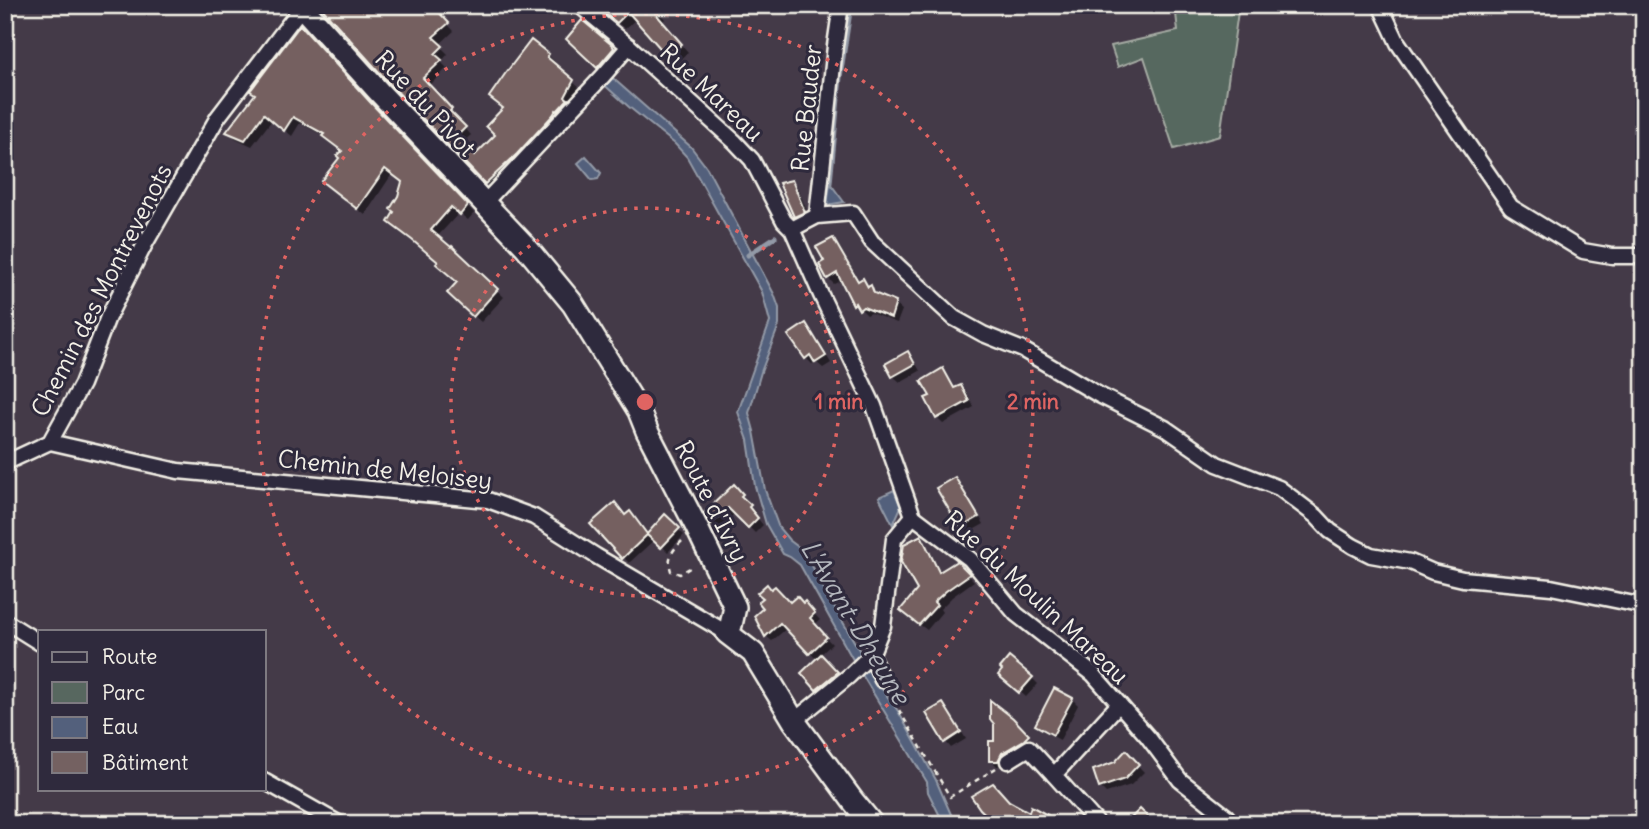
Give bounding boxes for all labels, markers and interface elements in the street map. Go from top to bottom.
street label: Rue Mareau [654,37,770,147]
street label: Rue Bauder [784,43,828,173]
street label: Rue du Pivot [369,44,483,162]
street label: Chemin des Montrevenots [24,159,178,421]
text: 1 min [815,388,863,415]
text: 2 min [1007,388,1059,415]
centre of rings [633,390,657,414]
street label: Route d'Ivry [669,435,755,567]
street label: Chemin de Meloisey [276,443,494,495]
street label: Rue du Moulin Mareau [939,504,1135,690]
water label: L'Avant-Dheune [794,534,919,712]
legend [38,630,266,790]
text: Route [102,643,157,670]
text: Parc [102,679,145,706]
text: Eau [102,713,138,740]
text: Bâtiment [102,749,188,776]

